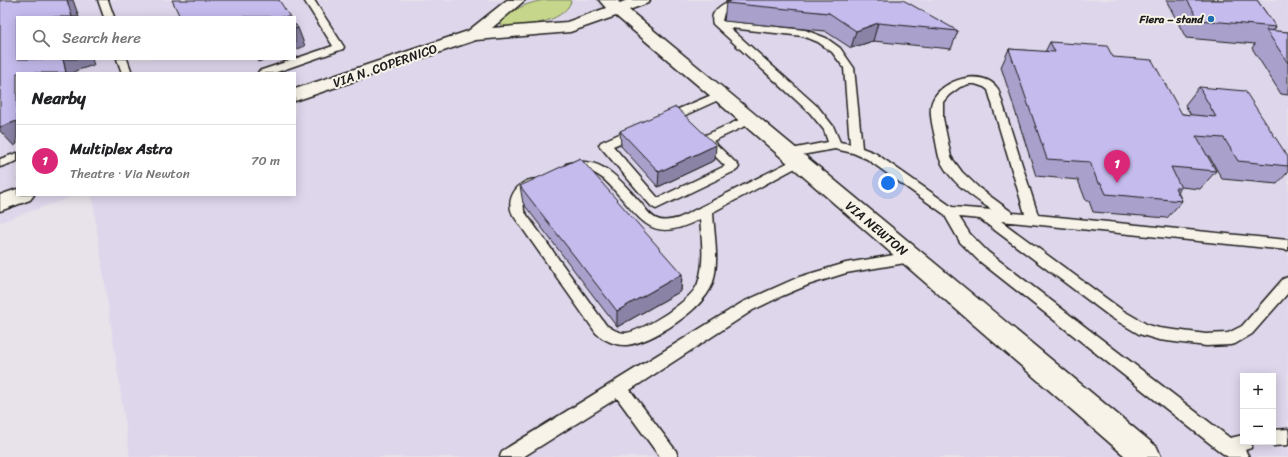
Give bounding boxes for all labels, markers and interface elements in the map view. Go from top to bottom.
place label: Fiera – stand [1139,10,1204,29]
marker: Fiera – stand [1206,14,1216,24]
search box [16,16,296,60]
text: Search here [62,25,141,51]
icon: search [30,27,52,49]
street label: VIA N. COPERNICO [330,37,441,94]
text: Nearby [32,83,86,113]
text: Multiplex Astra [70,136,172,162]
text: 1 [42,149,48,172]
text: 70 m [251,149,280,172]
pin: 1 [1104,150,1130,183]
text: Theatre · Via Newton [70,162,190,185]
your location [878,173,898,193]
street label: VIA NEWTON [840,195,913,262]
map controls [1240,373,1276,445]
button: + [1240,373,1276,409]
button: − [1240,409,1276,445]

